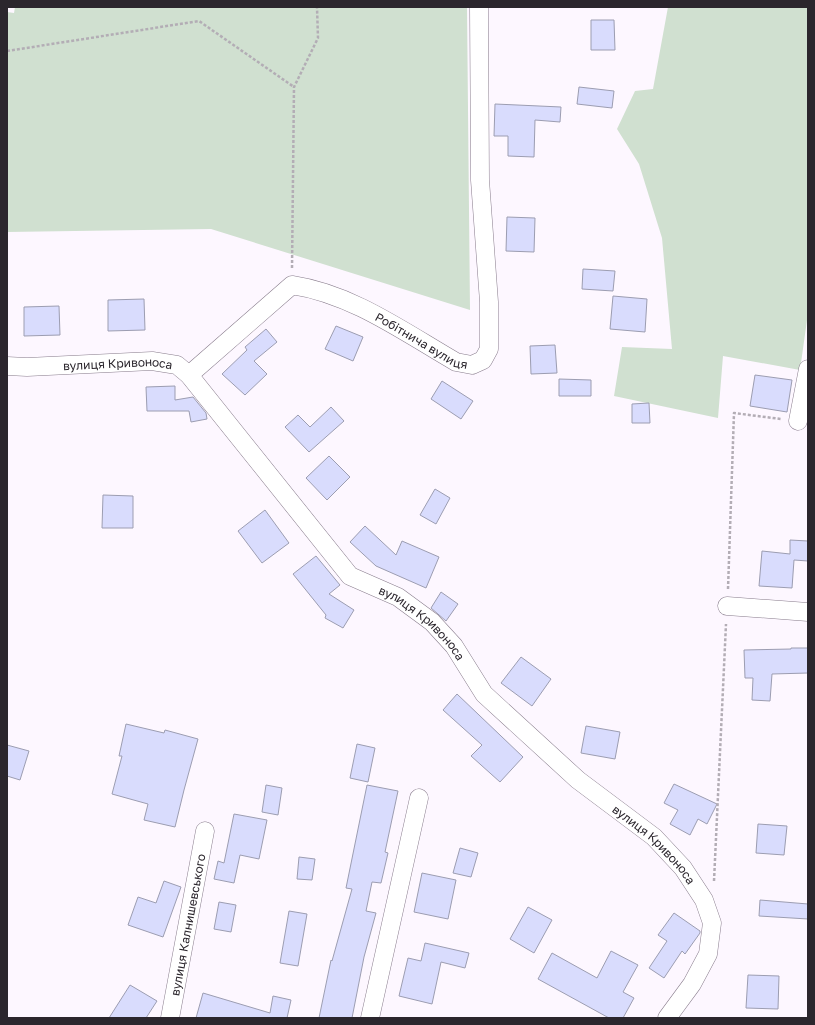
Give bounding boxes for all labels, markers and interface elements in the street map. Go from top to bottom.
street label: Робітнича вулиця [373,309,469,372]
street label: вулиця Кривоноса [63,353,174,373]
street label: вулиця Кривоноса [377,582,468,663]
street label: вулиця Кривоноса [610,801,699,887]
street label: вулиця Калнишевського [167,852,208,997]

